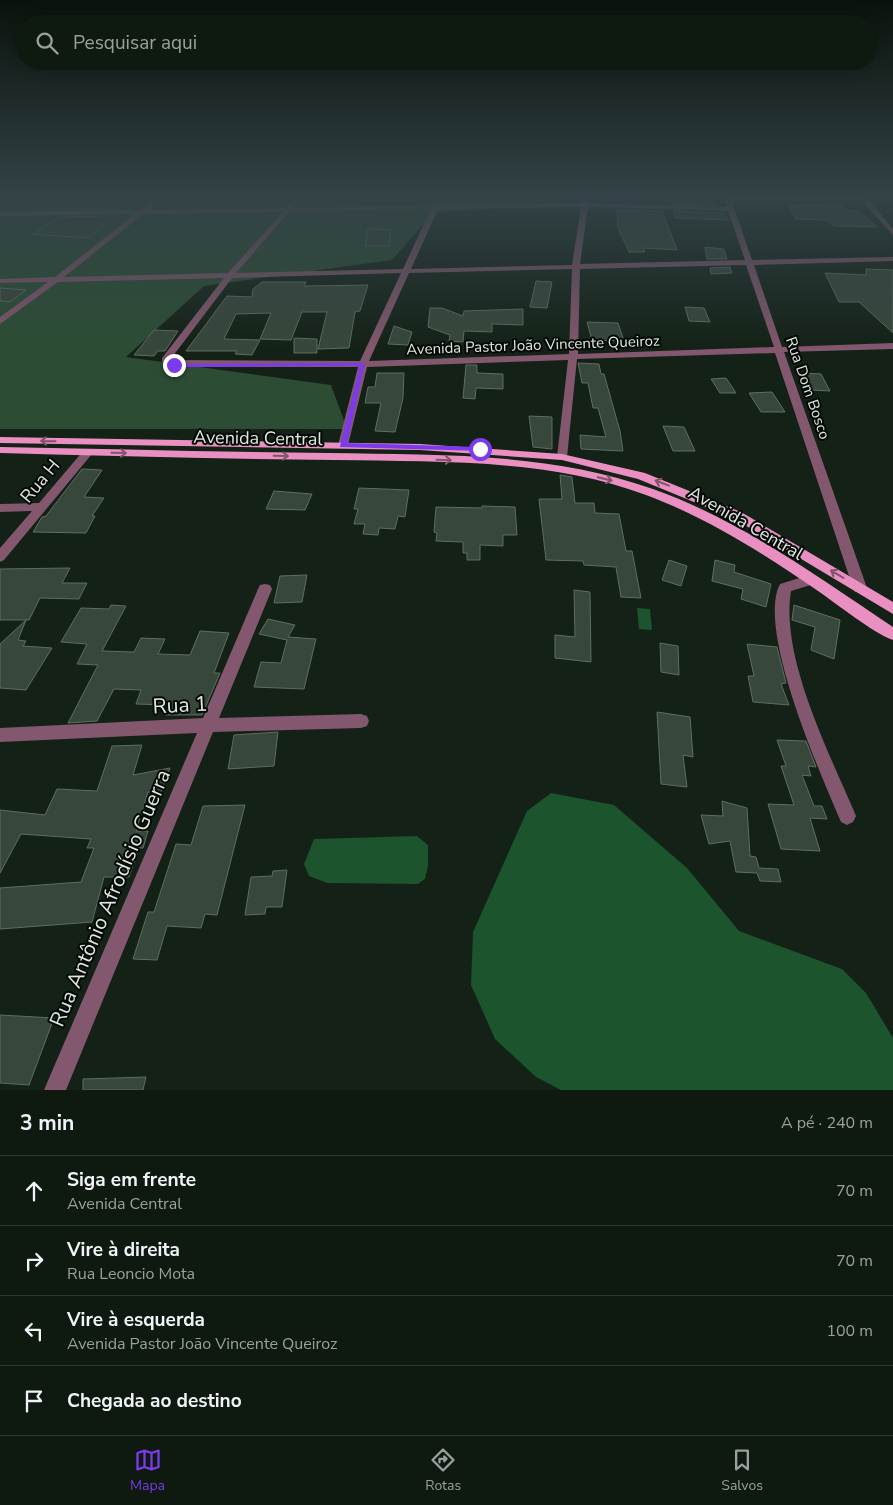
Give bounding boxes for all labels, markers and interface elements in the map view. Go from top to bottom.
search box [15,15,878,70]
icon: search [33,29,61,57]
text: Pesquisar aqui [73,30,197,56]
street label: Avenida Pastor João Vincente Queiroz [406,331,660,359]
street label: Rua Dom Bosco [781,334,835,442]
route end [163,354,186,377]
street label: Avenida Central [193,425,323,451]
one-way arrow [41,436,57,446]
route start [469,438,492,461]
one-way arrow [110,448,126,458]
one-way arrow [272,451,289,461]
street label: Rua H [15,454,65,508]
one-way arrow [435,456,451,465]
one-way arrow [596,475,612,484]
one-way arrow [655,478,670,488]
street label: Avenida Central [684,480,809,566]
one-way arrow [830,569,844,579]
street label: Rua 1 [152,690,208,720]
street label: Rua Antônio Afrodísio Guerra [43,765,177,1031]
text: 3 min [20,1109,74,1137]
text: A pé · 240 m [781,1112,873,1134]
text: Siga em frente [67,1167,196,1193]
icon: ahead [20,1177,48,1205]
text: 70 m [836,1180,873,1202]
text: Avenida Central [67,1193,182,1215]
text: Vire à direita [67,1237,180,1263]
icon: right [20,1247,48,1275]
text: 70 m [836,1250,873,1272]
text: Rua Leoncio Mota [67,1263,195,1285]
text: Vire à esquerda [67,1307,205,1333]
icon: left [20,1317,48,1345]
text: 100 m [826,1320,873,1342]
text: Avenida Pastor João Vincente Queiroz [67,1333,337,1355]
icon: arrive [20,1387,48,1415]
text: Chegada ao destino [67,1388,242,1414]
tab: Mapa [130,1446,165,1495]
tab: Rotas [425,1446,461,1495]
tab: Salvos [721,1446,763,1495]

